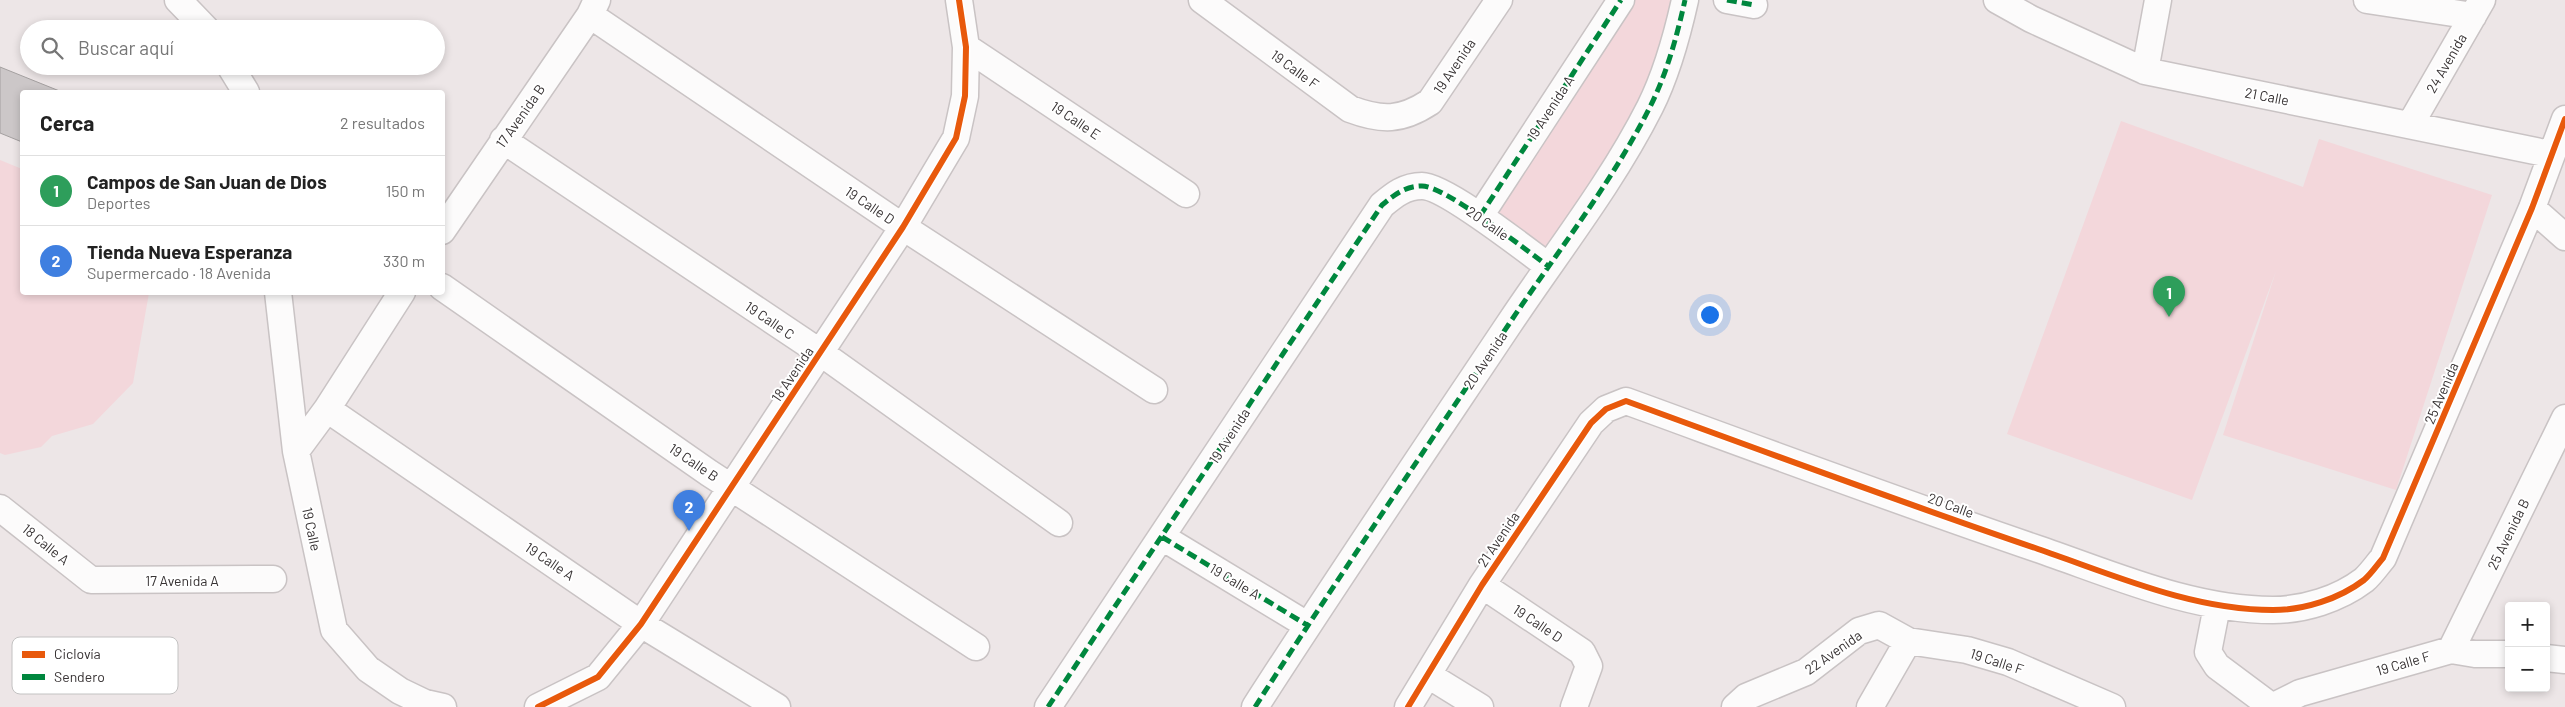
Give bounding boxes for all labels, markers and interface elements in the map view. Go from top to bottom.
search box [20,20,445,75]
street label: 24 Avenida [2422,30,2470,96]
icon: search [38,34,66,62]
street label: 19 Avenida [1429,35,1479,97]
text: Buscar aquí [78,36,174,59]
street label: 19 Calle F [1268,46,1322,92]
street label: 19 Avenida A [1523,72,1578,144]
street label: 17 Avenida B [492,81,548,151]
street label: 21 Calle [2244,83,2290,109]
street label: 19 Calle E [1048,97,1104,143]
text: Cerca [40,110,94,135]
text: 2 resultados [340,113,425,132]
text: Campos de San Juan de Dios [87,170,327,193]
text: 1 [53,181,59,200]
text: 150 m [386,181,425,200]
street label: 19 Calle D [842,182,898,228]
text: Deportes [87,193,151,212]
street label: 20 Calle [1464,202,1512,244]
text: Tienda Nueva Esperanza [87,240,292,263]
text: 2 [52,251,60,270]
text: 330 m [383,251,425,270]
text: Supermercado · 18 Avenida [87,263,271,282]
pin: 1 [2153,276,2185,317]
street label: 19 Calle C [742,297,798,343]
your location [1697,302,1723,328]
street label: 20 Avenida [1459,328,1511,392]
street label: 18 Avenida [767,343,817,405]
street label: 25 Avenida [2420,360,2462,426]
street label: 19 Avenida [1205,405,1253,467]
street label: 19 Calle B [666,439,722,485]
street label: 20 Calle [1926,489,1976,521]
pin: 2 [673,490,705,531]
street label: 25 Avenida B [2483,496,2533,572]
street label: 19 Calle [299,505,325,553]
street label: 21 Avenida [1473,508,1523,570]
street label: 18 Calle A [19,520,73,568]
street label: 19 Calle A [522,538,578,584]
street label: 19 Calle A [1207,559,1264,603]
street label: 17 Avenida A [145,572,219,589]
street label: 19 Calle D [1510,600,1566,646]
map controls [2505,602,2550,692]
button: + [2505,602,2550,647]
street label: 22 Avenida [1801,626,1865,678]
legend [12,637,178,694]
street label: 19 Calle F [1968,644,2026,678]
text: Ciclovía [54,645,101,662]
street label: 19 Calle F [2374,647,2432,679]
button: − [2505,647,2550,692]
text: Sendero [54,668,105,685]

